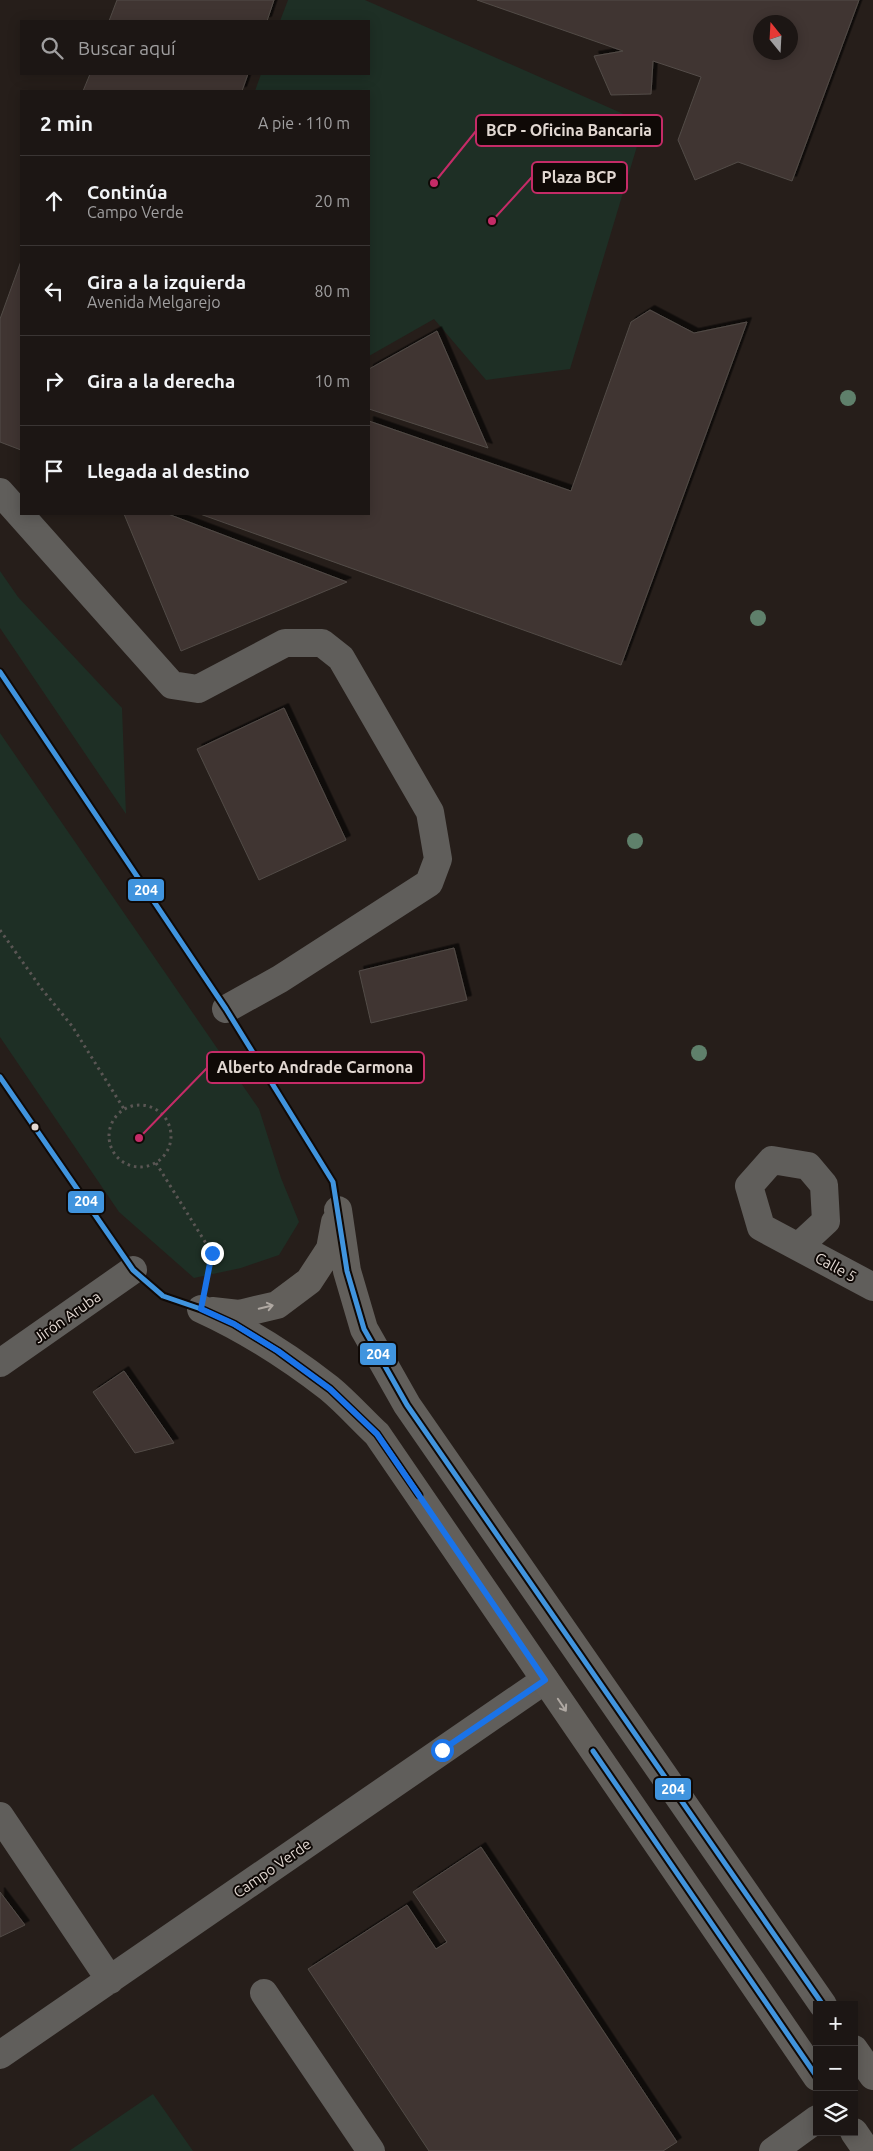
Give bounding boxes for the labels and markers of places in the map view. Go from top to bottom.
callout: BCP - Oficina Bancaria [476,115,662,146]
callout: Plaza BCP [532,162,627,193]
callout: Alberto Andrade Carmona [207,1052,424,1083]
unlabelled marker [30,1122,40,1132]

